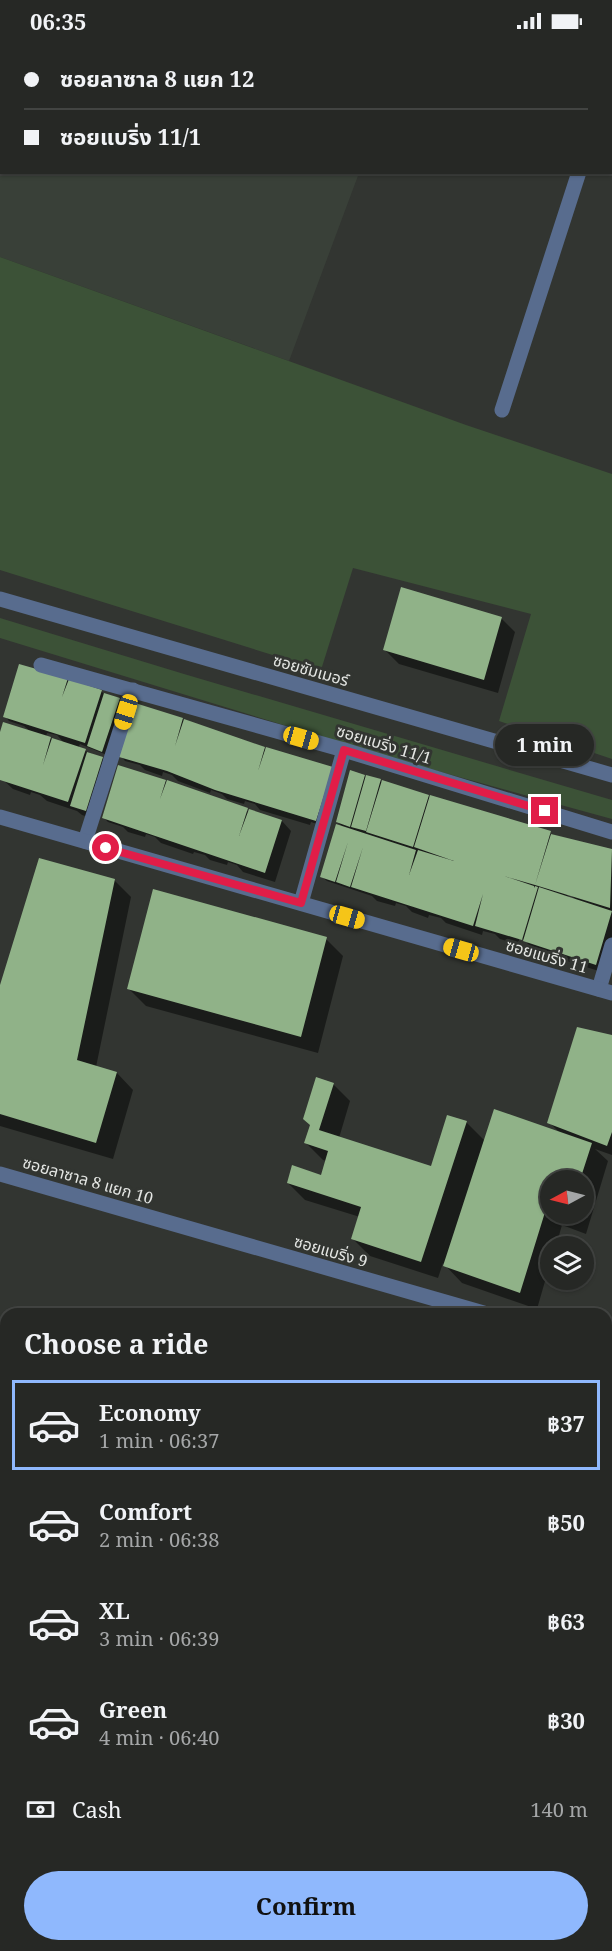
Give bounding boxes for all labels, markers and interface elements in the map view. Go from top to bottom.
text: 06:35 [30,6,86,36]
text: ซอยลาซาล 8 แยก 12 [60,63,254,93]
text: ซอยแบริ่ง 11/1 [60,121,201,151]
street label: ซอยซัมเมอร์ [271,649,352,692]
car [112,692,140,732]
street label: ซอยแบริ่ง 11/1 [334,719,434,769]
car [281,724,321,752]
callout: 1 min [496,724,594,766]
text: 1 min [516,731,573,758]
route end [531,797,558,824]
route start [92,834,119,861]
car [327,903,367,931]
street label: ซอยแบริ่ง 11 [503,934,591,978]
car [441,936,481,964]
street label: ซอยลาซาล 8 แยก 10 [20,1151,156,1209]
north arrow [540,1170,594,1224]
map controls [540,1170,594,1290]
street label: ซอยแบริ่ง 9 [292,1230,370,1272]
button: layers [540,1236,594,1290]
text: Choose a ride [24,1325,209,1362]
text: Economy [99,1397,201,1427]
icon: car [27,1398,81,1452]
text: ฿37 [547,1408,585,1438]
text: 1 min · 06:37 [99,1427,219,1454]
text: Comfort [99,1496,192,1526]
icon: car [27,1497,81,1551]
text: ฿50 [547,1507,585,1537]
text: 2 min · 06:38 [99,1526,219,1553]
text: XL [99,1595,130,1625]
icon: car [27,1596,81,1650]
text: ฿63 [547,1606,585,1636]
text: 3 min · 06:39 [99,1625,219,1652]
text: Green [99,1694,167,1724]
icon: car [27,1695,81,1749]
text: ฿30 [547,1705,585,1735]
text: 4 min · 06:40 [99,1724,219,1751]
icon: cash [24,1793,57,1826]
text: Cash [72,1794,122,1824]
text: 140 m [530,1796,588,1823]
button: Confirm [24,1871,588,1940]

